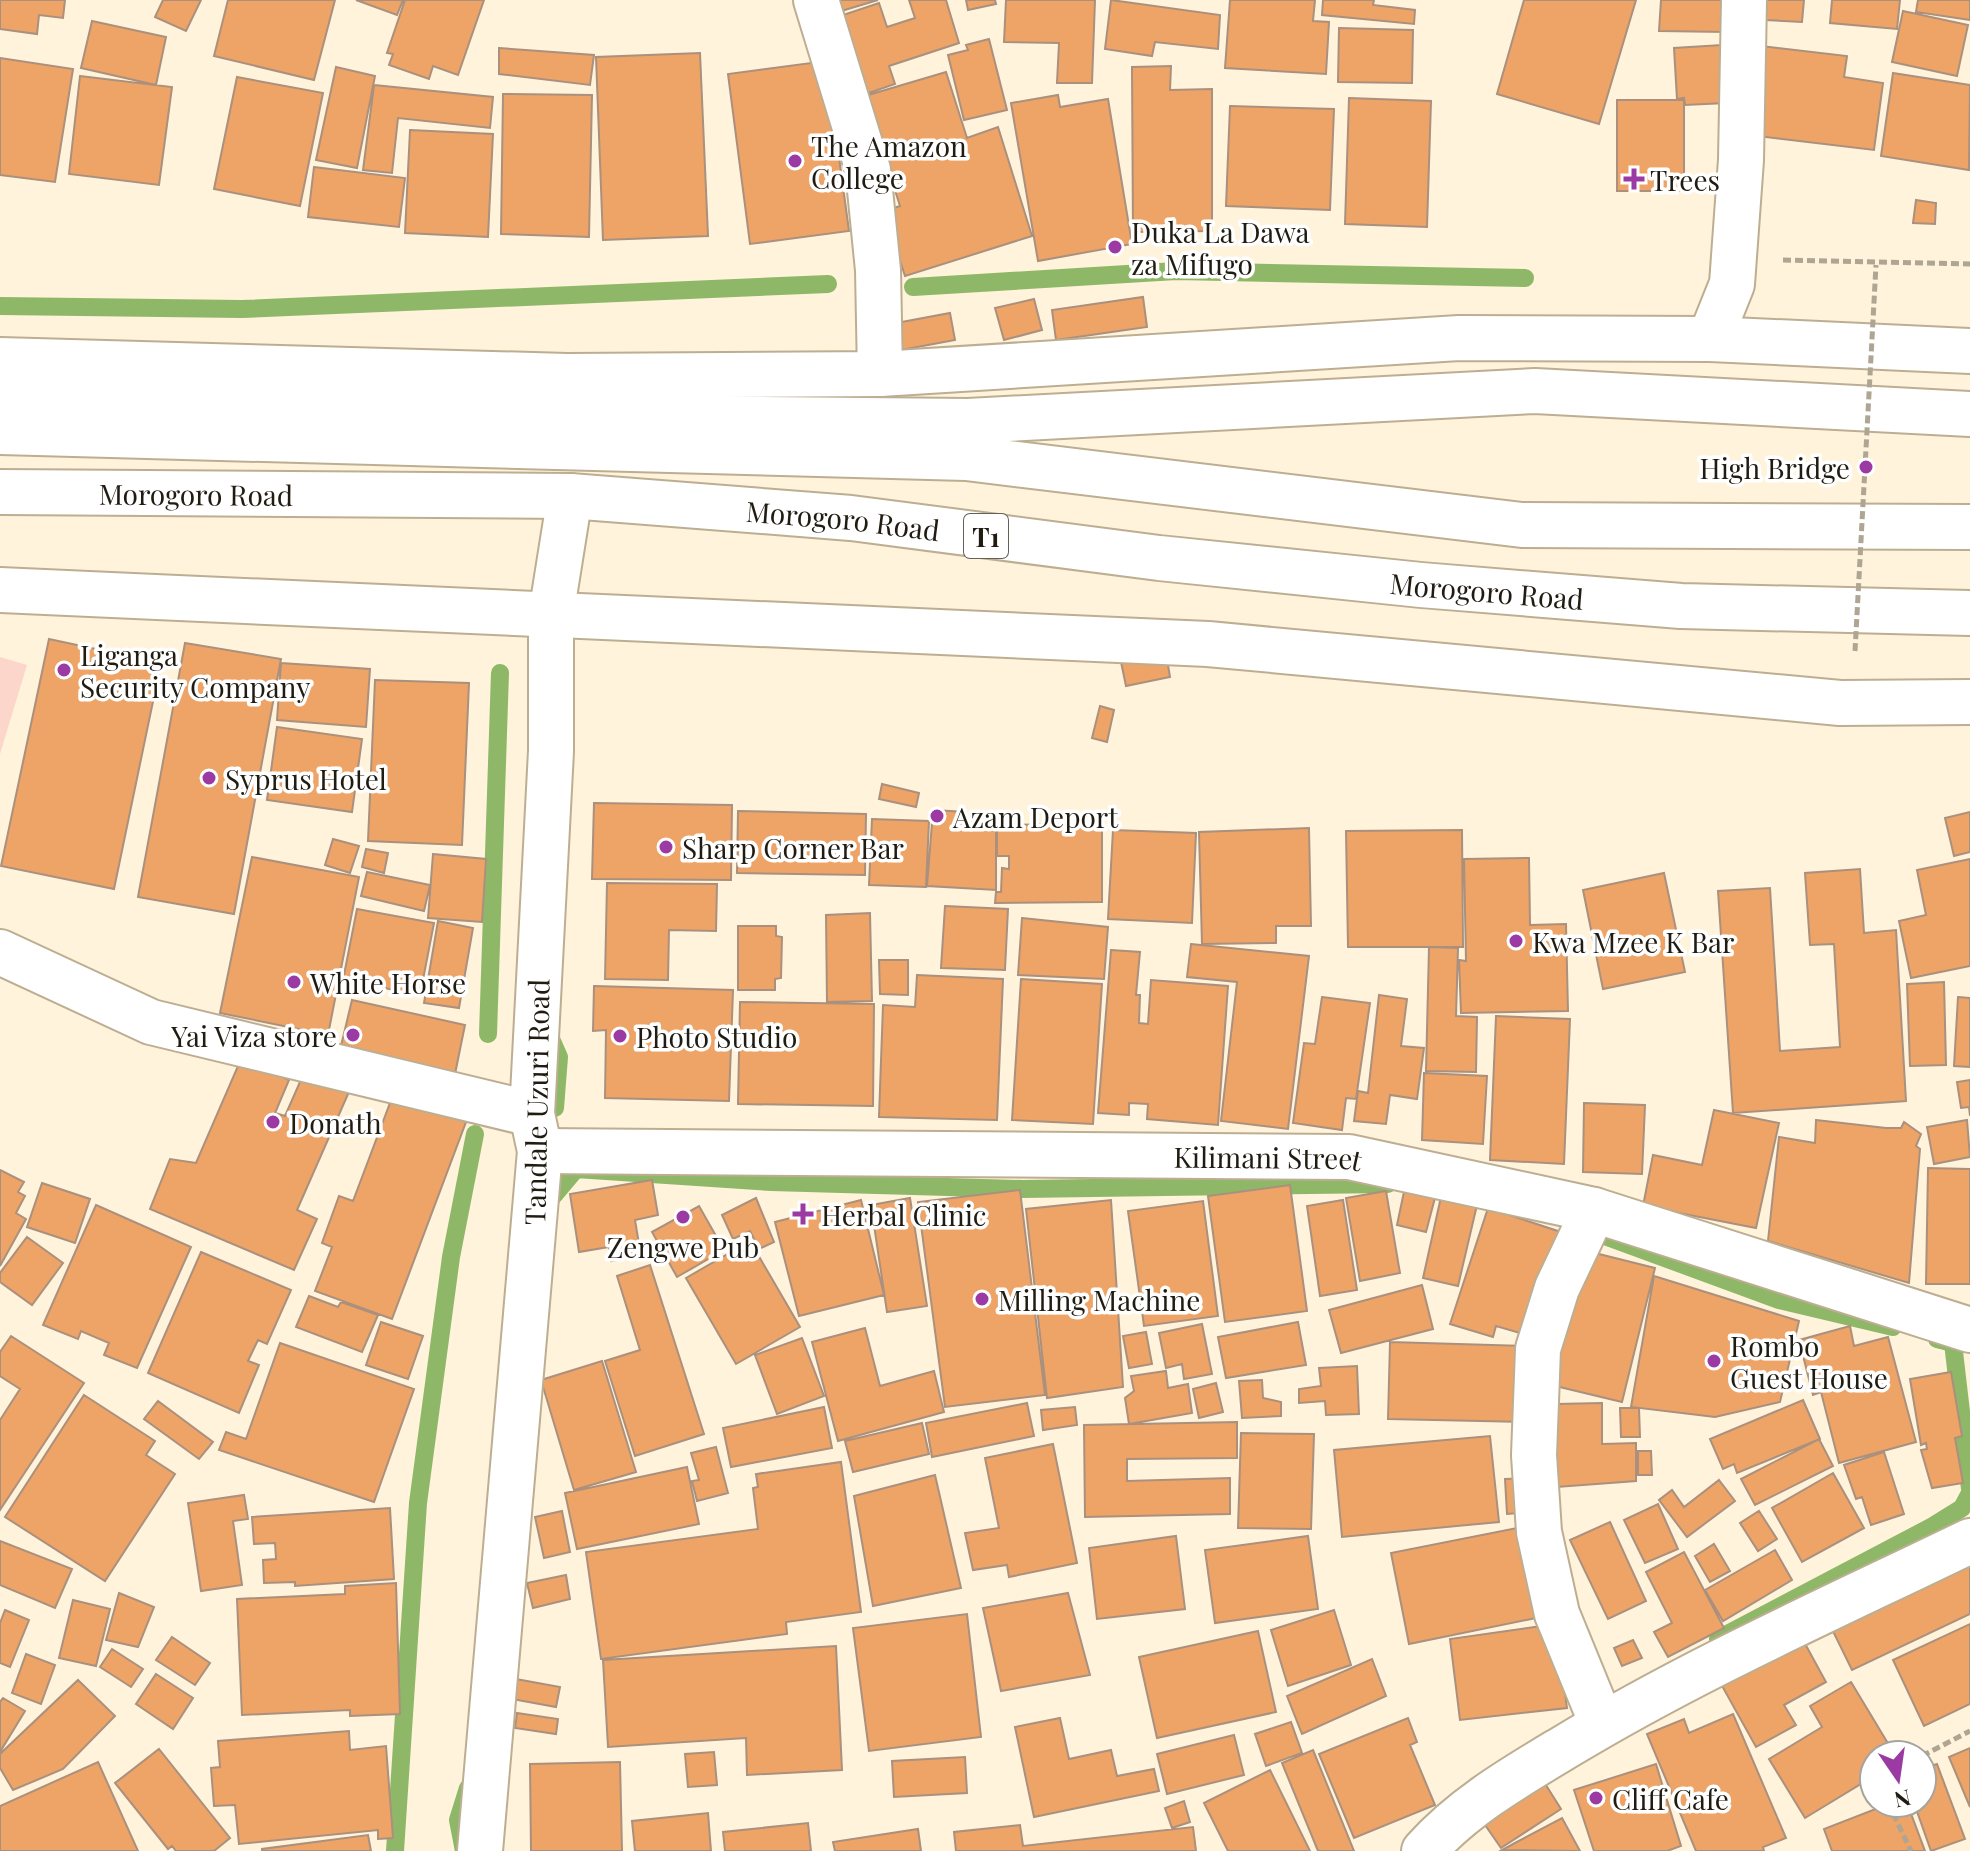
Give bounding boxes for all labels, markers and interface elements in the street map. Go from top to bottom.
place label: The Amazon College [811,127,967,196]
marker: The Amazon College [786,152,804,170]
place label: Trees [1650,161,1720,198]
marker: Trees [1625,170,1643,188]
place label: Duka La Dawa za Mifugo [1131,213,1310,282]
marker: Duka La Dawa za Mifugo [1106,238,1124,256]
place label: High Bridge [1699,449,1850,486]
marker: High Bridge [1857,458,1875,476]
street label: Morogoro Road [99,474,293,513]
street label: Morogoro Road [745,491,942,548]
road number: T1 [964,514,1008,558]
street label: Morogoro Road [1388,563,1585,617]
place label: Liganga Security Company [80,636,310,705]
marker: Liganga Security Company [55,661,73,679]
place label: Syprus Hotel [225,760,387,797]
marker: Syprus Hotel [200,769,218,787]
place label: Azam Deport [952,798,1119,835]
marker: Azam Deport [928,807,946,825]
place label: Sharp Corner Bar [682,829,904,866]
marker: Sharp Corner Bar [657,838,675,856]
place label: Kwa Mzee K Bar [1532,923,1735,960]
marker: Kwa Mzee K Bar [1507,932,1525,950]
place label: White Horse [309,964,466,1001]
marker: White Horse [285,973,303,991]
street label: Tandale Uzuri Road [515,979,557,1225]
place label: Yai Viza store [170,1017,337,1054]
place label: Photo Studio [636,1018,797,1055]
marker: Yai Viza store [344,1026,362,1044]
marker: Photo Studio [611,1027,629,1045]
place label: Donath [289,1104,382,1141]
marker: Donath [264,1113,282,1131]
street label: Kilimani Street [1173,1137,1367,1178]
place label: Herbal Clinic [821,1196,986,1233]
marker: Herbal Clinic [792,1203,814,1225]
marker: Zengwe Pub [674,1208,692,1226]
place label: Zengwe Pub [607,1228,759,1265]
place label: Milling Machine [998,1281,1200,1318]
marker: Milling Machine [973,1290,991,1308]
place label: Rombo Guest House [1730,1327,1888,1396]
marker: Rombo Guest House [1705,1352,1723,1370]
north arrow [1858,1739,1938,1819]
place label: Cliff Cafe [1612,1780,1729,1817]
text: N [1892,1783,1914,1816]
marker: Cliff Cafe [1587,1789,1605,1807]

